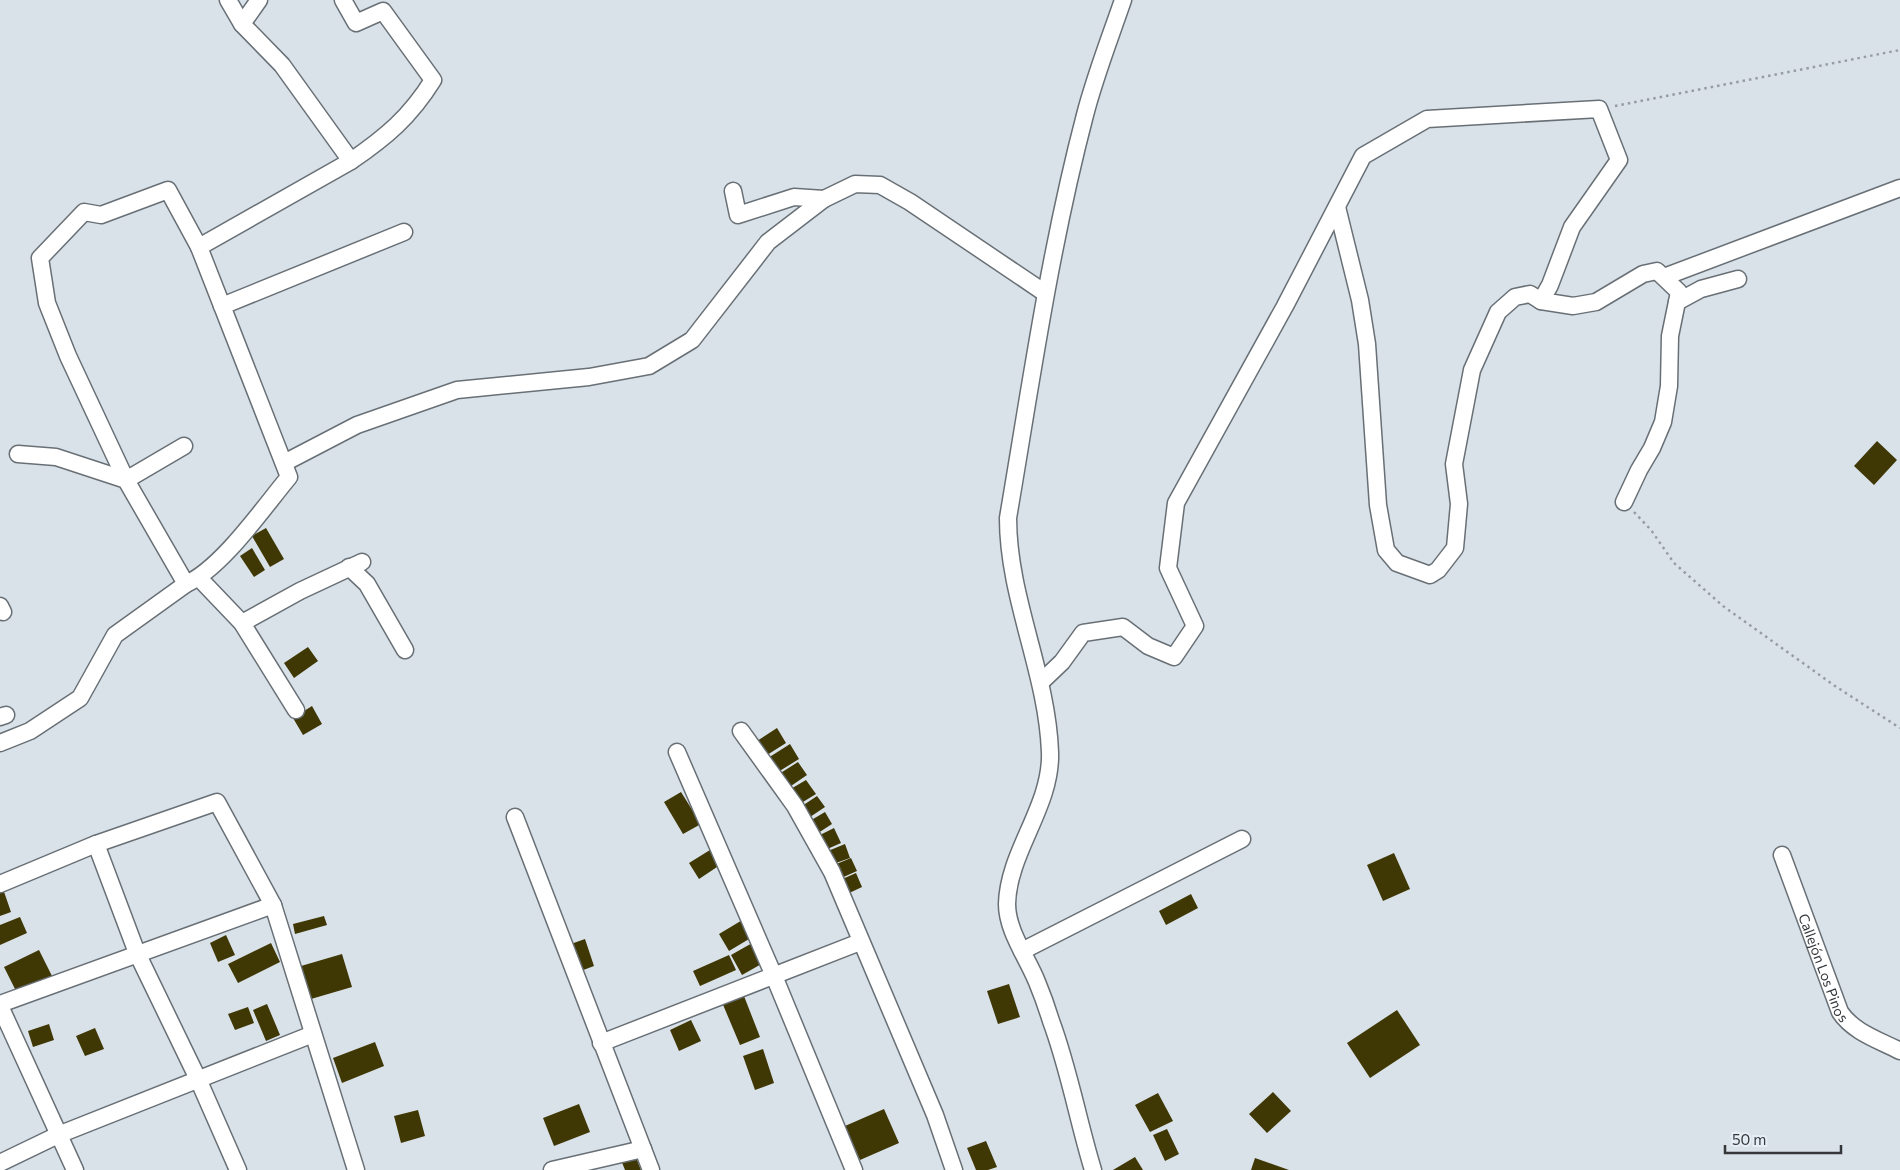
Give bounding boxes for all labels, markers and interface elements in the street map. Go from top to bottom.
street label: Callejón Los Pinos [1796,911,1853,1025]
scale bar [1725,1122,1841,1154]
text: 50 m [1732,1130,1766,1148]

